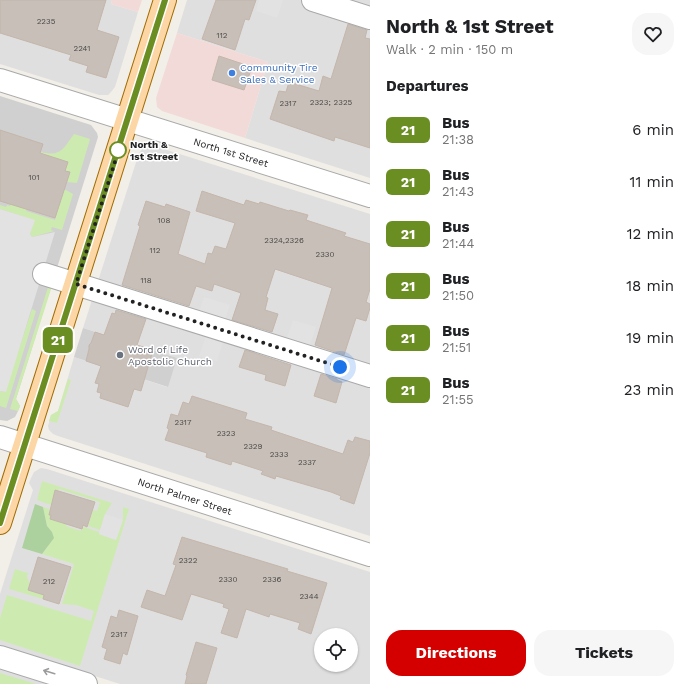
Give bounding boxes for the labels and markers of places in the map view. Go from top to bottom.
place label: Community Tire Sales & Service [240,62,318,85]
marker: Community Tire Sales & Service [227,68,237,78]
place label: North & 1st Street [130,139,178,162]
marker: North & 1st Street [109,141,127,159]
place label: Word of Life Apostolic Church [128,344,212,367]
marker: Word of Life Apostolic Church [115,350,125,360]

